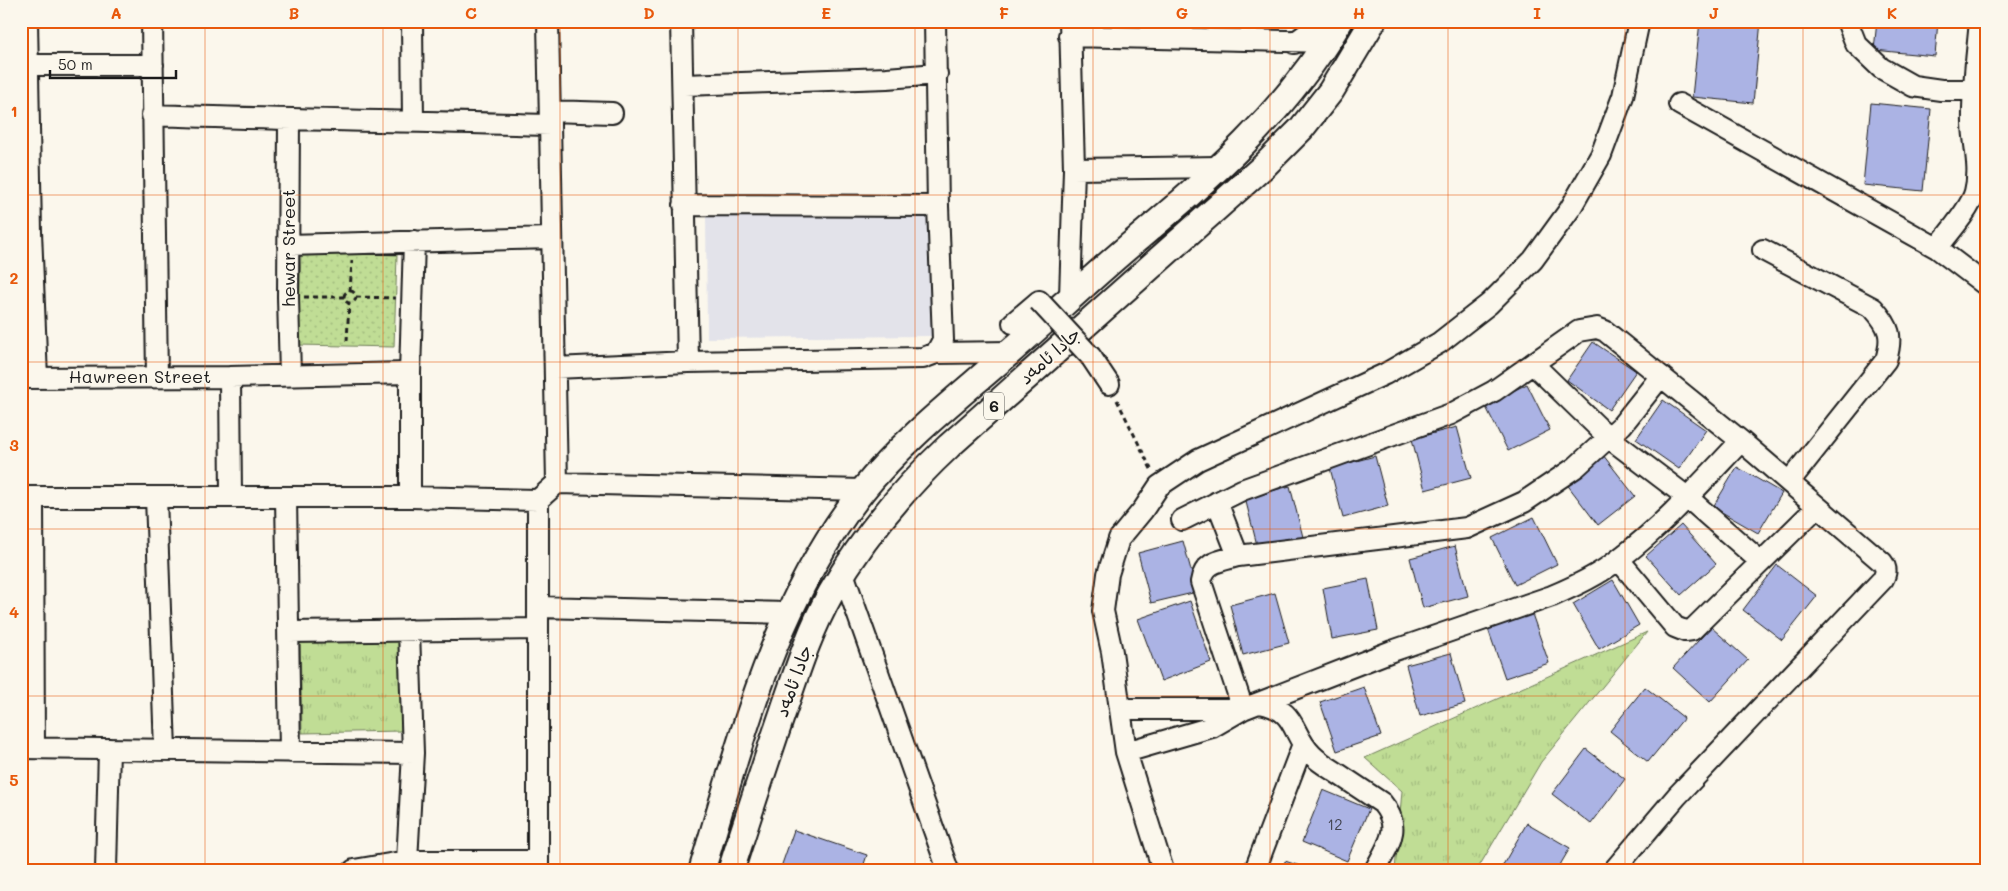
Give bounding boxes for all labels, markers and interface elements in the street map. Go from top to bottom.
text: A [110,2,122,23]
text: B [289,2,299,23]
text: C [465,2,477,23]
text: D [643,2,655,23]
text: E [821,2,831,23]
text: F [999,2,1009,23]
text: G [1176,2,1188,23]
text: H [1353,2,1365,23]
text: I [1533,2,1541,23]
text: J [1709,2,1719,23]
text: K [1887,2,1897,23]
scale bar [50,48,176,80]
text: 50 m [58,54,93,74]
text: 1 [10,100,18,121]
street label: hewar Street [276,189,300,307]
text: 2 [10,267,19,288]
street label: جادا ئامەد [1013,321,1085,389]
street label: Hawreen Street [69,364,211,388]
road number: 6 [984,392,1004,420]
text: 3 [9,434,19,455]
text: 4 [9,601,19,622]
street label: جادا ئامەد [769,641,817,720]
text: 5 [9,769,19,790]
house number: 12 [1327,814,1343,834]

